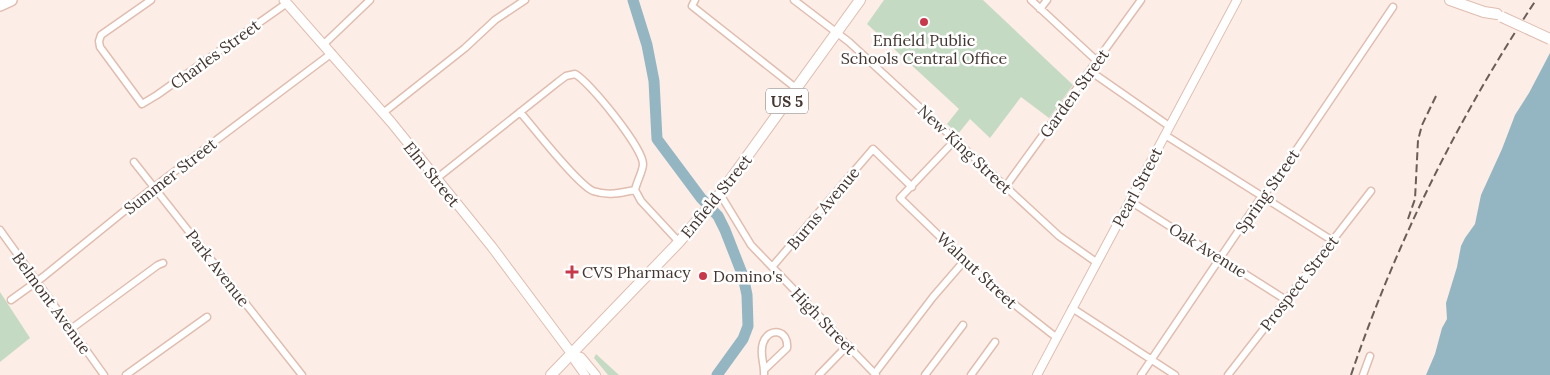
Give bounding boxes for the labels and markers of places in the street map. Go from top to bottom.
marker: Enfield Public Schools Central Office [918,16,930,28]
place label: Enfield Public Schools Central Office [841,30,1008,68]
place label: CVS Pharmacy [582,262,691,282]
marker: CVS Pharmacy [566,266,578,278]
place label: Domino's [713,266,783,286]
marker: Domino's [697,270,709,282]

